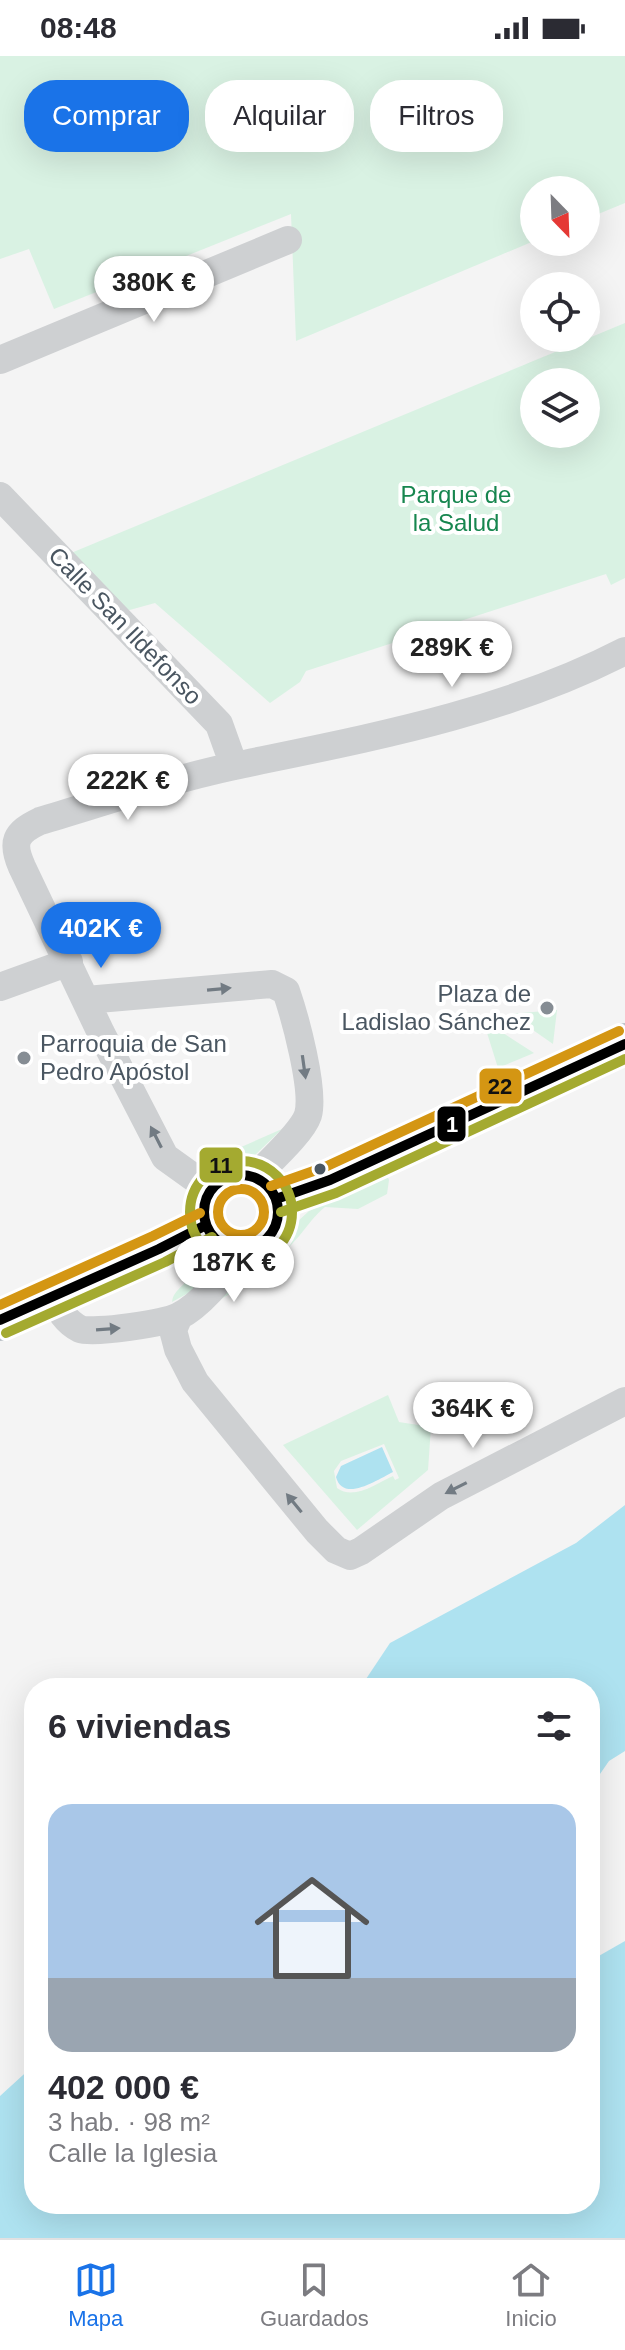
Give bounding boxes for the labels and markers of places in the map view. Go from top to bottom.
pin: 380K € [89,256,219,324]
pin: 289K € [387,621,517,689]
pin: 222K € [63,754,193,822]
pin: 402K € [36,902,166,970]
place label: Plaza de Ladislao Sánchez [342,980,531,1035]
marker: Plaza de Ladislao Sánchez [538,999,556,1017]
place label: Parroquia de San Pedro Apóstol [40,1030,227,1085]
marker: Parroquia de San Pedro Apóstol [15,1049,33,1067]
unlabelled marker [312,1161,328,1177]
pin: 187K € [169,1236,299,1304]
pin: 364K € [408,1382,538,1450]

